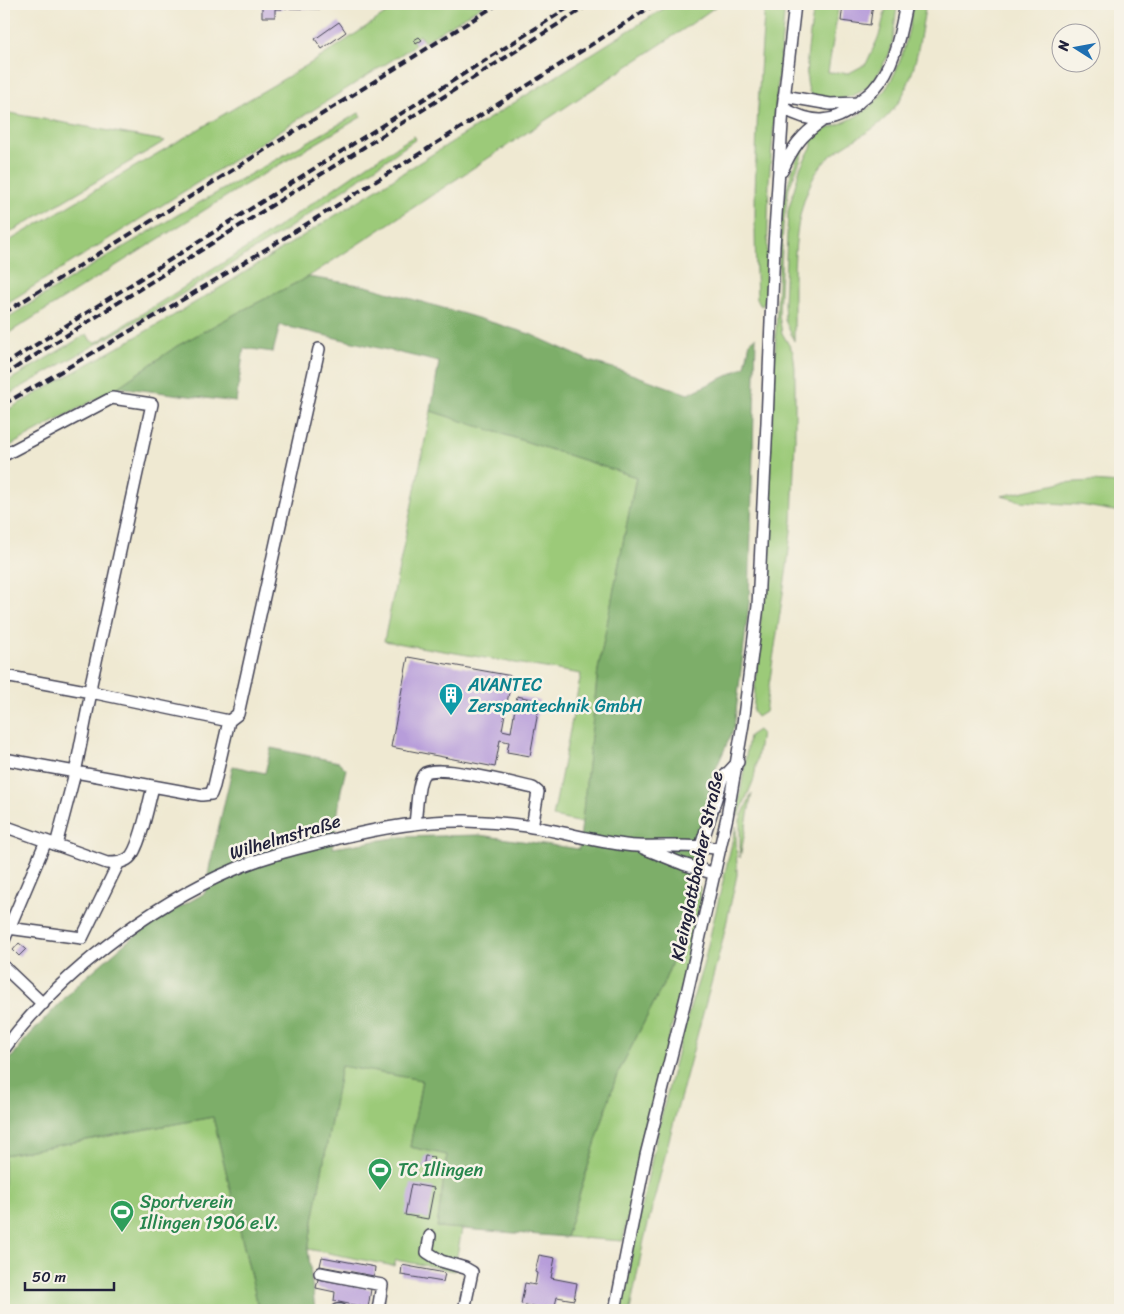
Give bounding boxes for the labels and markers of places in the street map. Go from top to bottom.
place label: AVANTEC Zerspantechnik GmbH [467,669,642,722]
building icon: AVANTEC Zerspantechnik GmbH [438,682,464,716]
place label: TC Illingen [398,1154,483,1186]
sports icon: TC Illingen [367,1157,393,1191]
place label: Sportverein Illingen 1906 e.V. [139,1186,279,1239]
sports icon: Sportverein Illingen 1906 e.V. [109,1199,135,1233]

